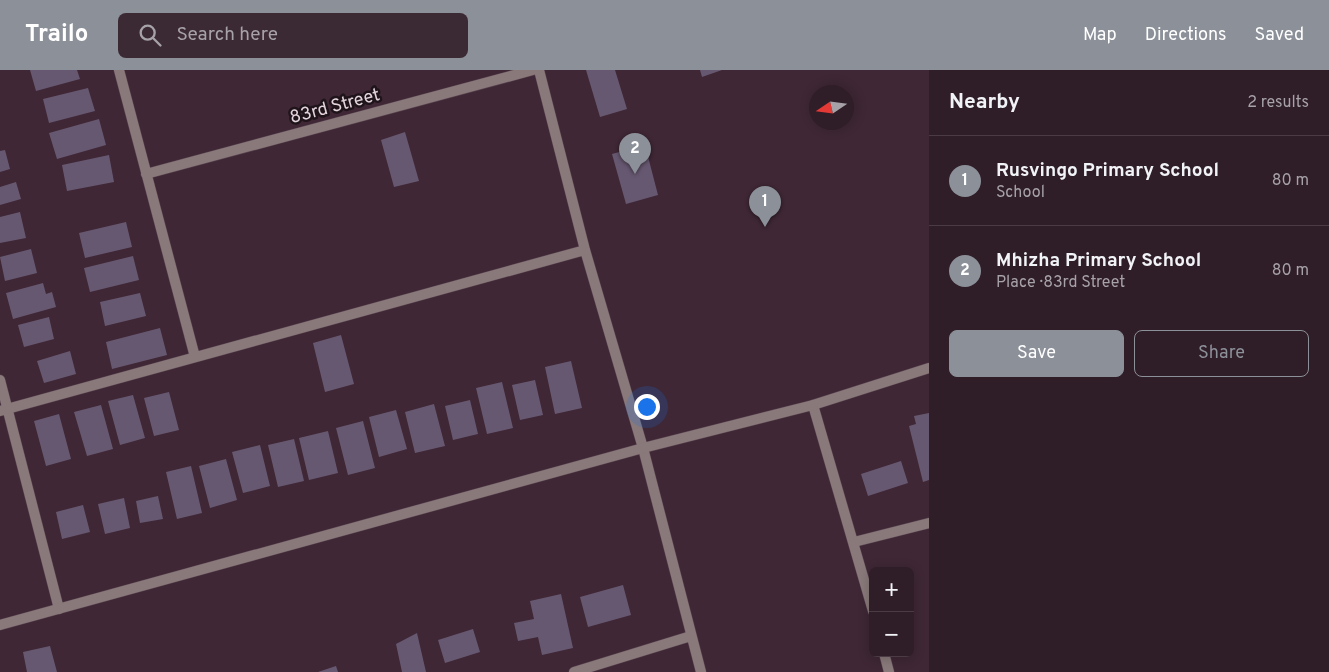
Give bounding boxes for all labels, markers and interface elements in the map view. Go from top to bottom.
search box [118,13,468,58]
text: Trailo [25,20,88,50]
icon: search [136,21,164,49]
text: Search here [176,23,278,47]
text: Map [1083,24,1117,47]
text: Directions [1145,24,1227,47]
text: Saved [1255,24,1304,47]
street label: 83rd Street [287,84,383,130]
north arrow [809,85,854,130]
text: Nearby [949,89,1020,116]
text: 2 results [1247,93,1309,113]
pin: 2 [619,133,651,174]
text: Rusvingo Primary School [996,159,1219,183]
text: 1 [962,171,968,191]
text: 80 m [1272,171,1309,191]
text: School [996,183,1045,203]
pin: 1 [749,186,781,227]
text: Mhizha Primary School [996,249,1201,273]
text: 2 [960,261,970,281]
text: 80 m [1272,261,1309,281]
text: Place · 83rd Street [996,273,1125,293]
button: Save [949,330,1124,377]
button: Share [1134,330,1309,377]
your location [634,394,660,420]
map controls [869,567,914,657]
button: + [869,567,914,612]
button: − [869,612,914,657]

